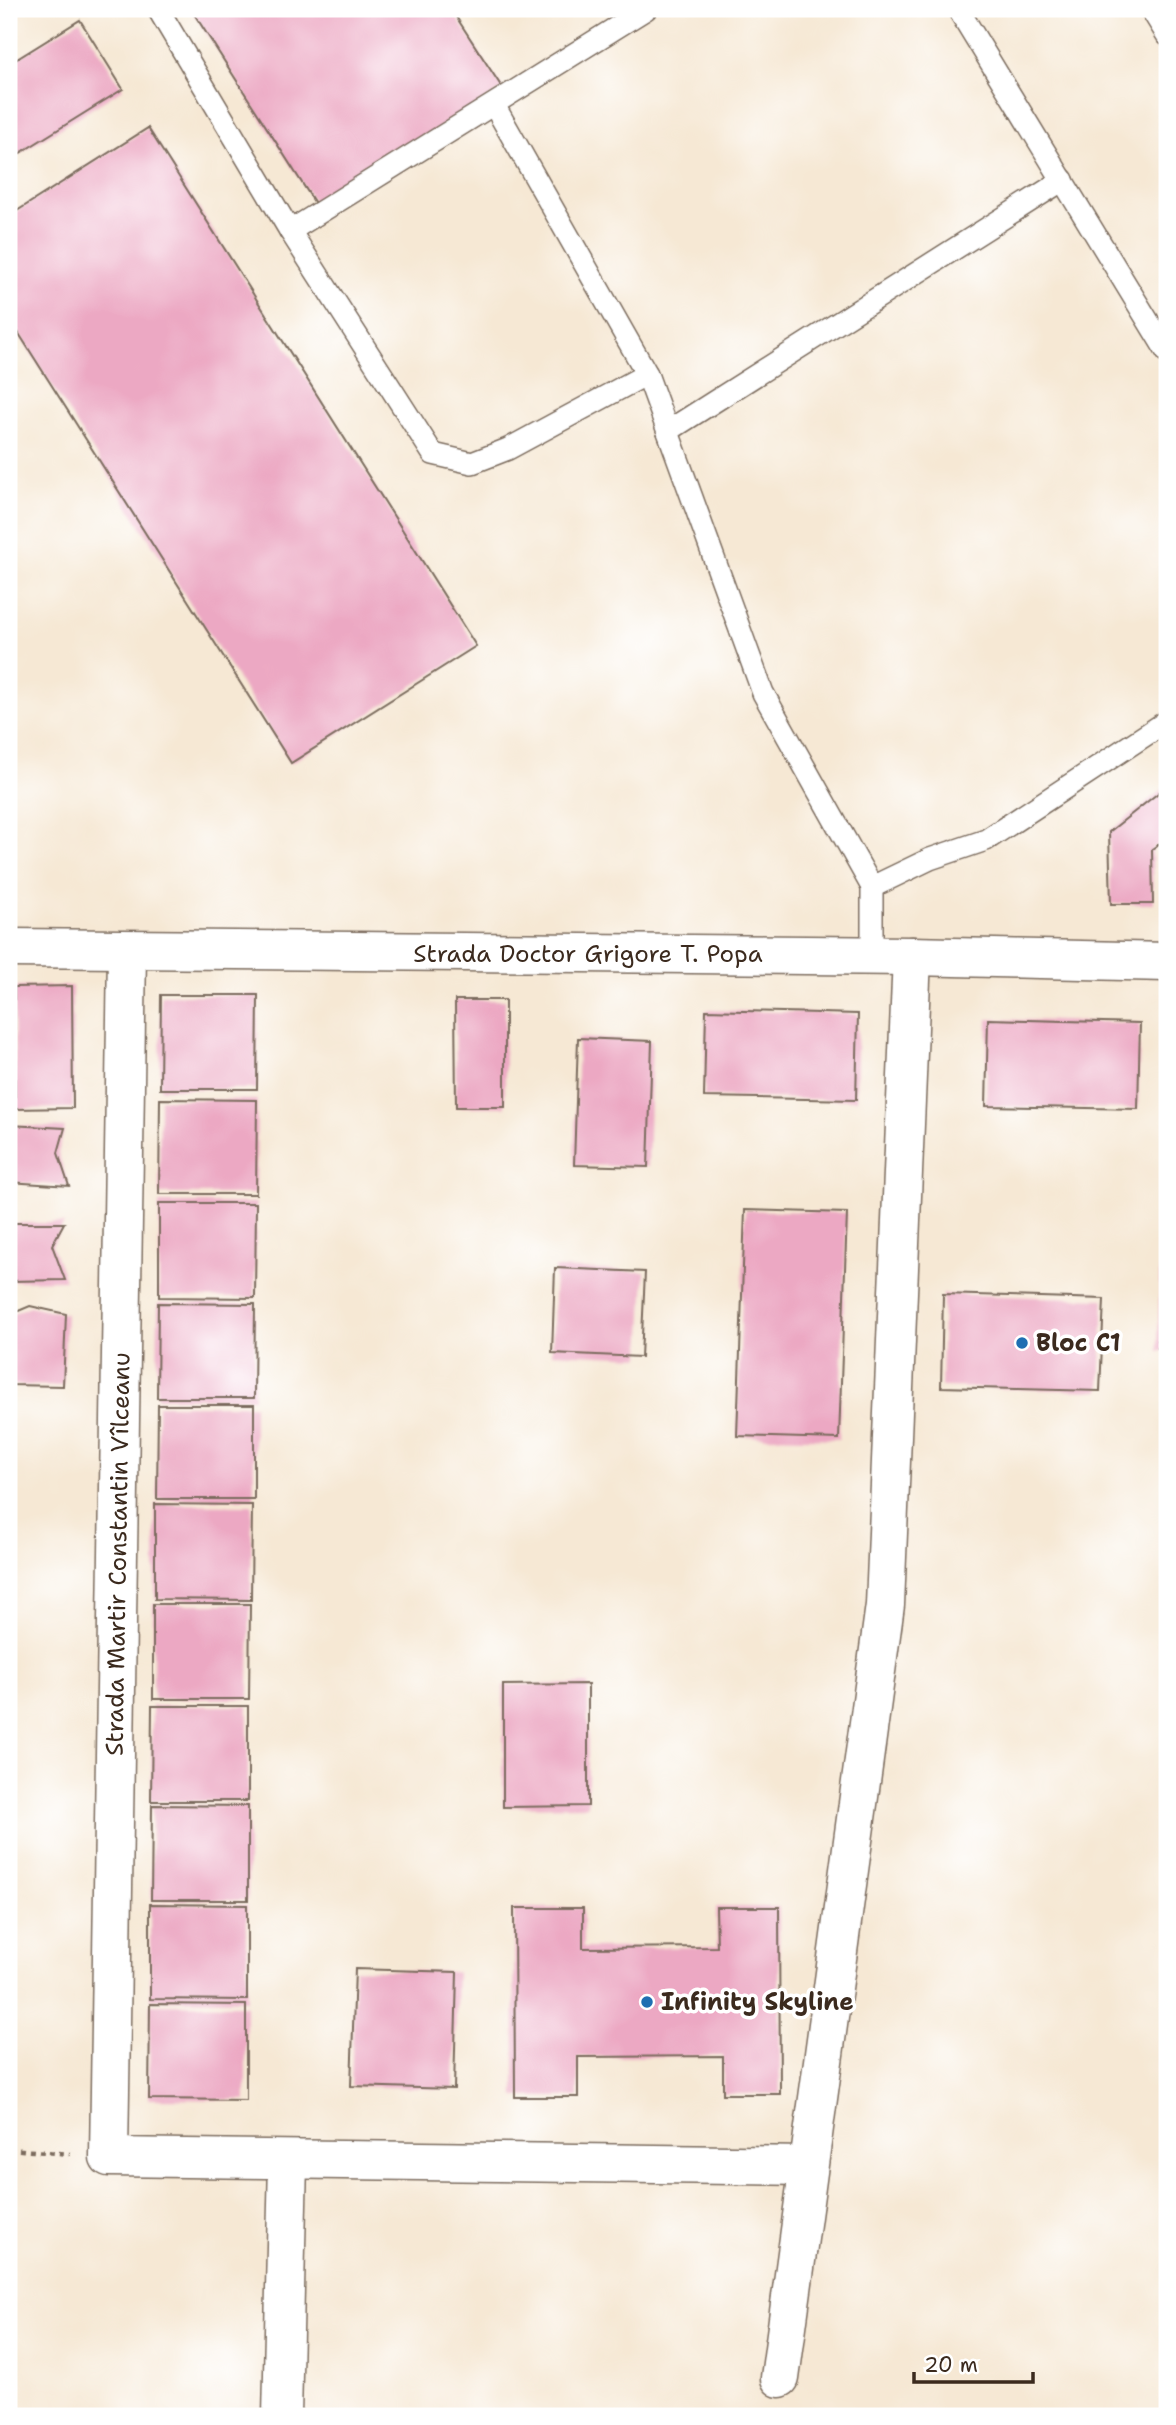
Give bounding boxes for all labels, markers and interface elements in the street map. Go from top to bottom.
street label: Strada Doctor Grigore T. Popa [413,938,763,970]
place label: Bloc C1 [1036,1327,1121,1359]
marker: Bloc C1 [1014,1335,1030,1351]
street label: Strada Martir Constantin Vîlceanu [98,1352,138,1756]
place label: Infinity Skyline [661,1986,854,2018]
marker: Infinity Skyline [639,1994,655,2010]
scale bar [914,2341,1032,2385]
text: 20 m [924,2351,978,2379]

